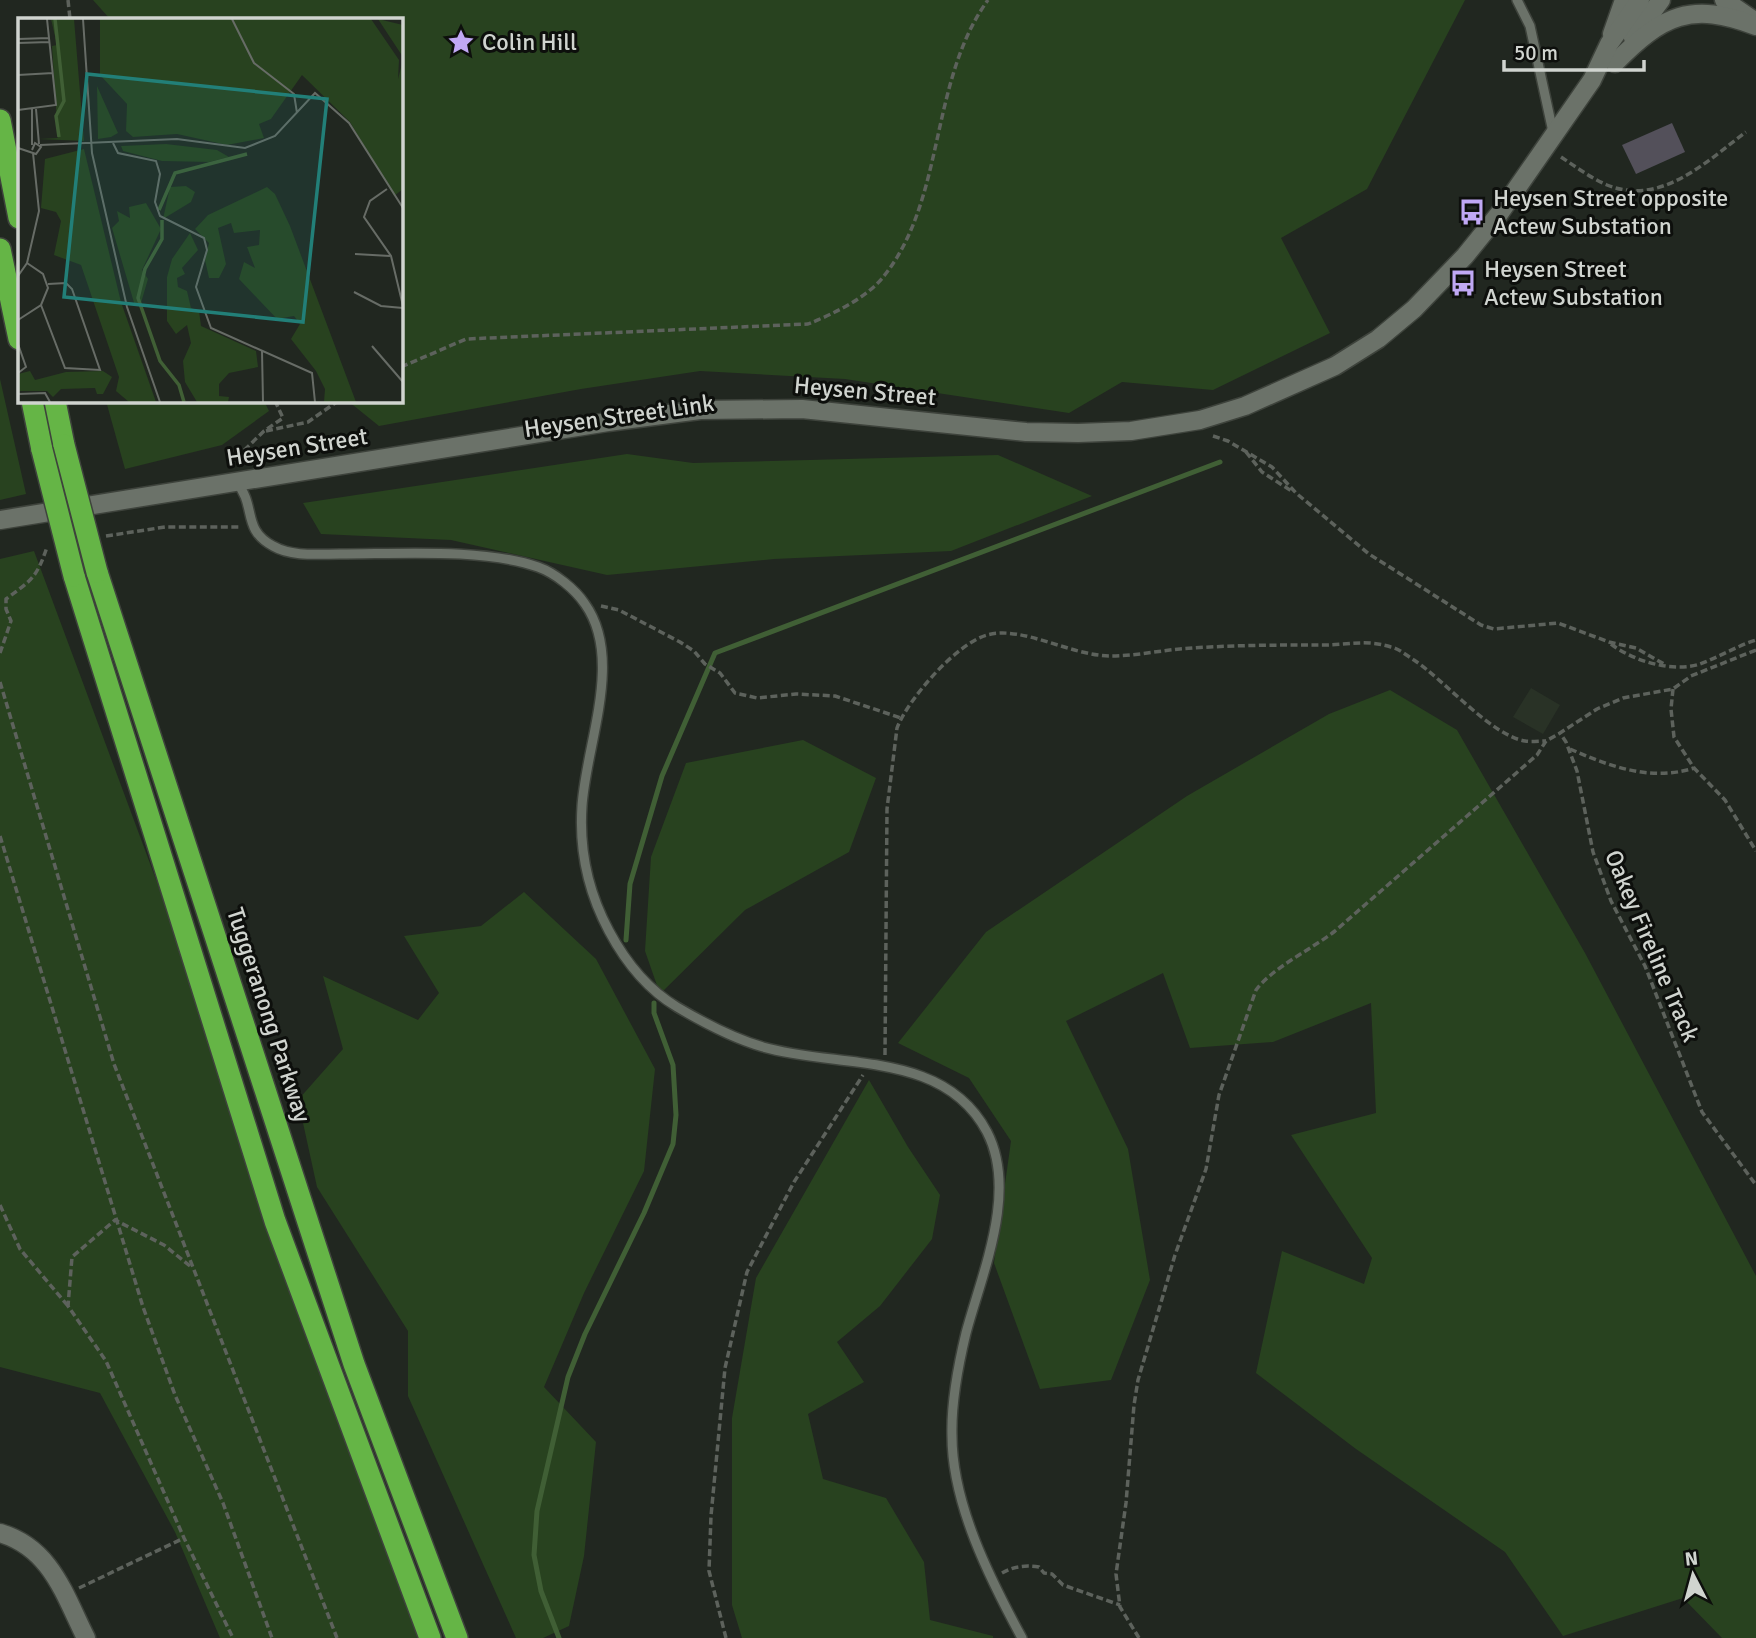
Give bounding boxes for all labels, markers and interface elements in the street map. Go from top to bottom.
inset map [18,18,402,402]
place icon: Colin Hill [446,27,476,57]
place label: Colin Hill [482,27,577,57]
scale bar [1504,28,1644,72]
text: 50 m [1514,40,1558,66]
place label: Heysen Street opposite Actew Substation [1493,183,1728,241]
bus stop icon: Heysen Street opposite Actew Substation [1457,197,1487,227]
place label: Heysen Street Actew Substation [1484,254,1663,312]
bus stop icon: Heysen Street Actew Substation [1448,268,1478,298]
street label: Heysen Street [793,370,937,412]
street label: Heysen Street Link [522,388,716,444]
street label: Heysen Street [224,421,370,473]
street label: Oakey Fireline Track [1598,846,1706,1046]
street label: Tuggeranong Parkway [220,904,318,1126]
north arrow [1658,1540,1728,1610]
text: N [1684,1546,1699,1572]

